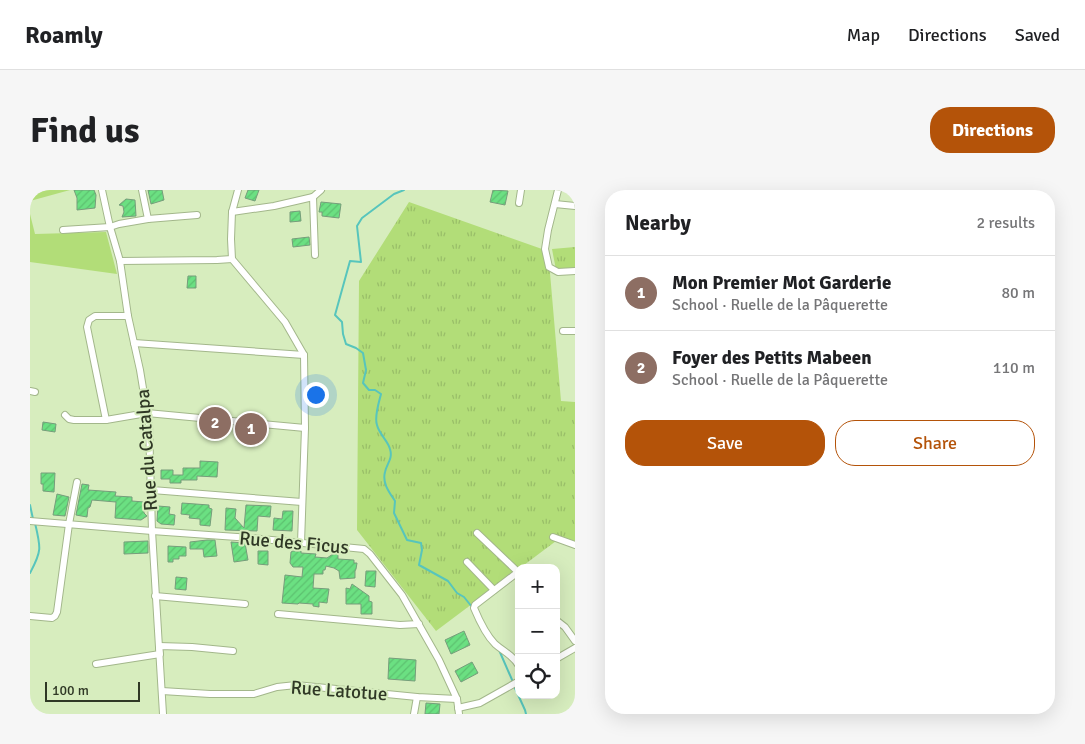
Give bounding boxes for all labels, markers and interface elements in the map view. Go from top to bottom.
text: Roamly [25,20,103,50]
text: Map [847,24,880,46]
text: Directions [908,24,987,46]
text: Saved [1015,24,1060,46]
button: Directions [930,107,1055,153]
text: Find us [30,109,140,152]
text: Nearby [625,210,691,236]
text: 2 results [976,213,1035,233]
text: Mon Premier Mot Garderie [672,271,891,295]
text: 1 [637,283,645,303]
text: 80 m [1001,283,1035,303]
text: School · Ruelle de la Pâquerette [672,295,888,315]
text: Foyer des Petits Mabeen [672,346,872,370]
text: 2 [637,358,645,378]
text: 110 m [993,358,1035,378]
text: School · Ruelle de la Pâquerette [672,370,888,390]
your location [303,382,329,408]
street label: Rue du Catalpa [131,388,163,512]
pin: 2 [199,404,231,442]
pin: 1 [235,410,267,448]
button: Save [625,420,825,466]
button: Share [835,420,1035,466]
street label: Rue des Ficus [238,526,350,560]
map controls [515,564,560,699]
button: + [515,564,560,609]
button: − [515,609,560,654]
button: locate [515,654,560,699]
street label: Rue Latotue [290,676,388,706]
scale bar [45,679,140,702]
text: 100 m [52,682,89,699]

